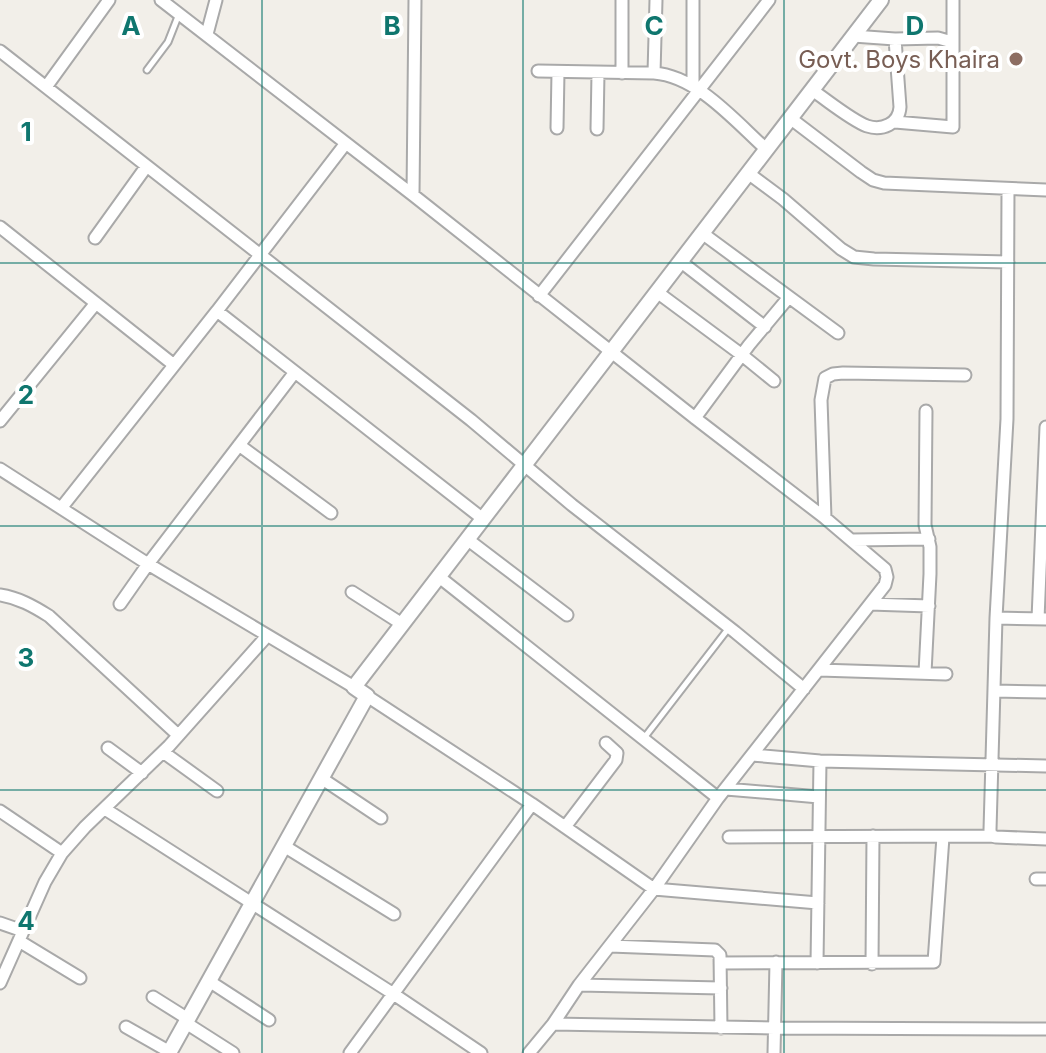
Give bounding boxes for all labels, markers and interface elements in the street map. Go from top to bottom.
text: A [121,10,141,41]
text: B [383,10,401,41]
text: C [644,10,664,41]
text: D [906,10,924,41]
place label: Govt. Boys Khaira [798,45,1000,74]
marker: Govt. Boys Khaira [1007,50,1025,68]
text: 1 [20,116,32,147]
text: 2 [18,379,34,410]
text: 3 [18,642,34,673]
text: 4 [17,905,35,936]

